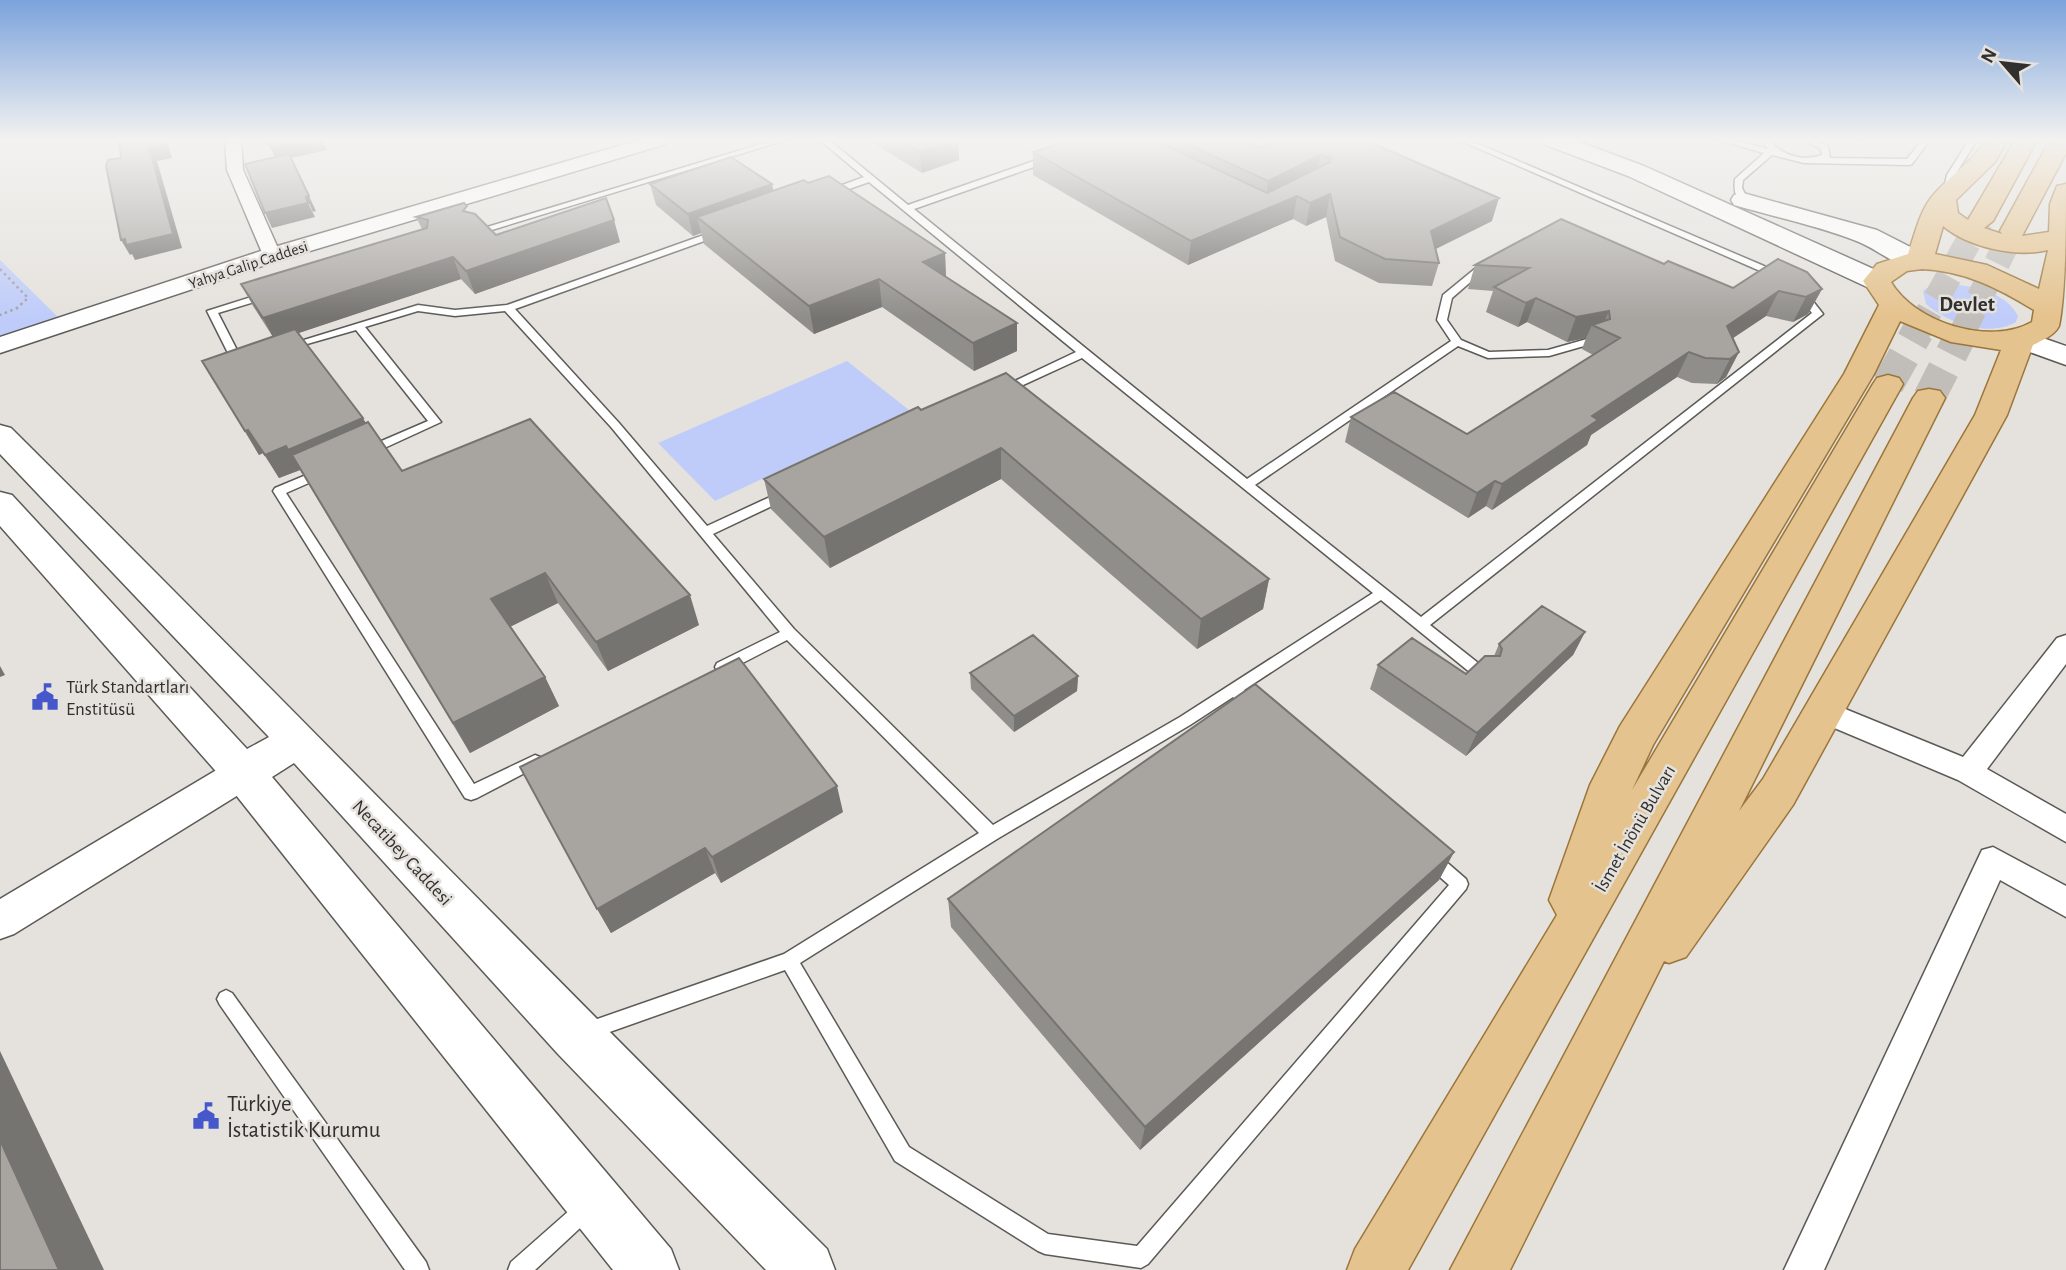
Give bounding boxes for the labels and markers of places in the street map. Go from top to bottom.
place label: Türk Standartları Enstitüsü [66,678,189,719]
public building icon: Türk Standartları Enstitüsü [30,682,60,712]
place label: Türkiye İstatistik Kurumu [227,1093,381,1142]
public building icon: Türkiye İstatistik Kurumu [191,1101,221,1131]

